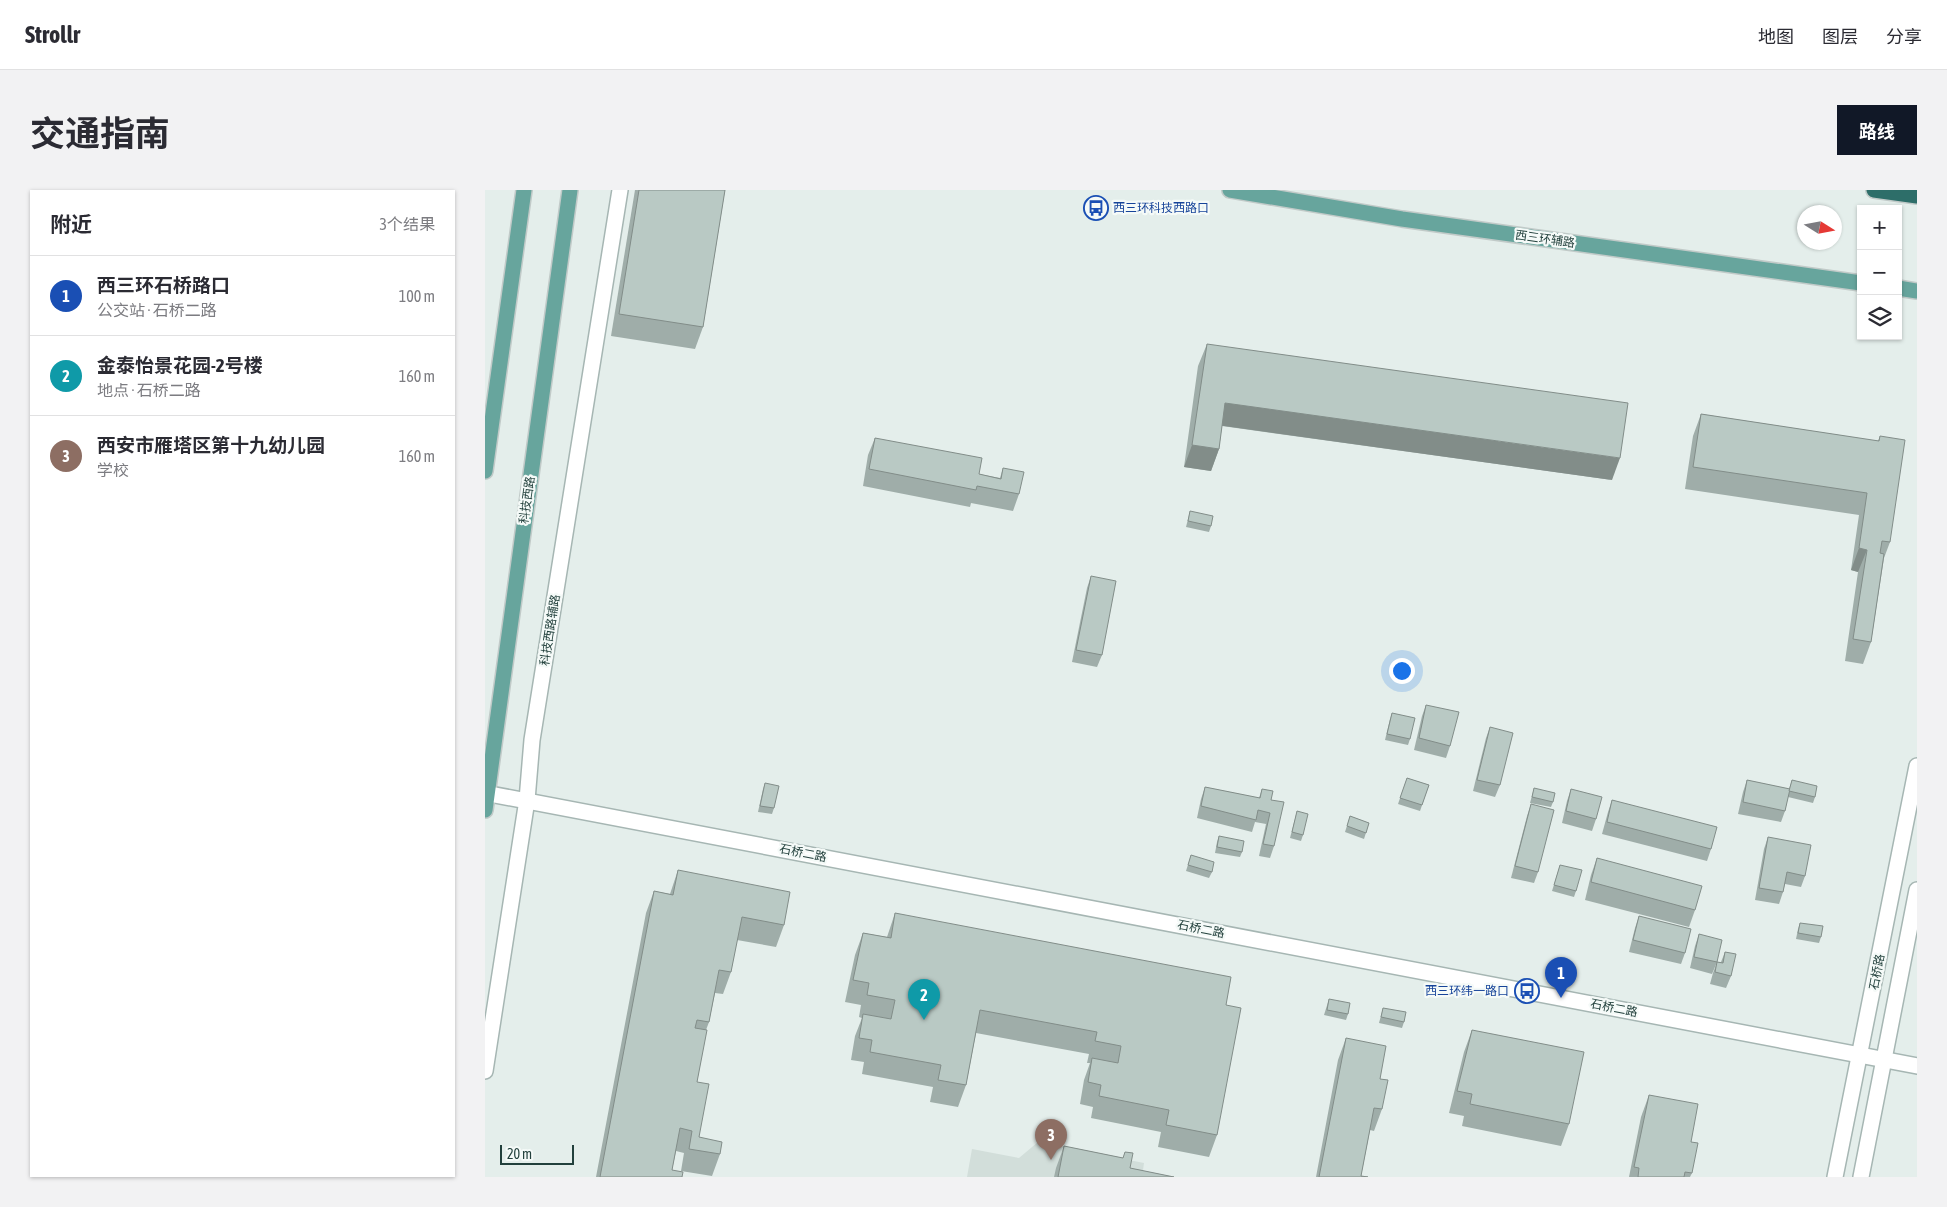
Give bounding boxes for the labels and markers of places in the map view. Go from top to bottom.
bus stop icon: 西三环科技西路口 [1083,195,1109,221]
place label: 西三环科技西路口 [1113,201,1209,215]
pin: 1 [1545,957,1577,998]
bus stop icon: 西三环纬一路口 [1514,978,1540,1004]
pin: 2 [908,979,940,1020]
place label: 西三环纬一路口 [1425,984,1509,998]
pin: 3 [1035,1119,1067,1160]

